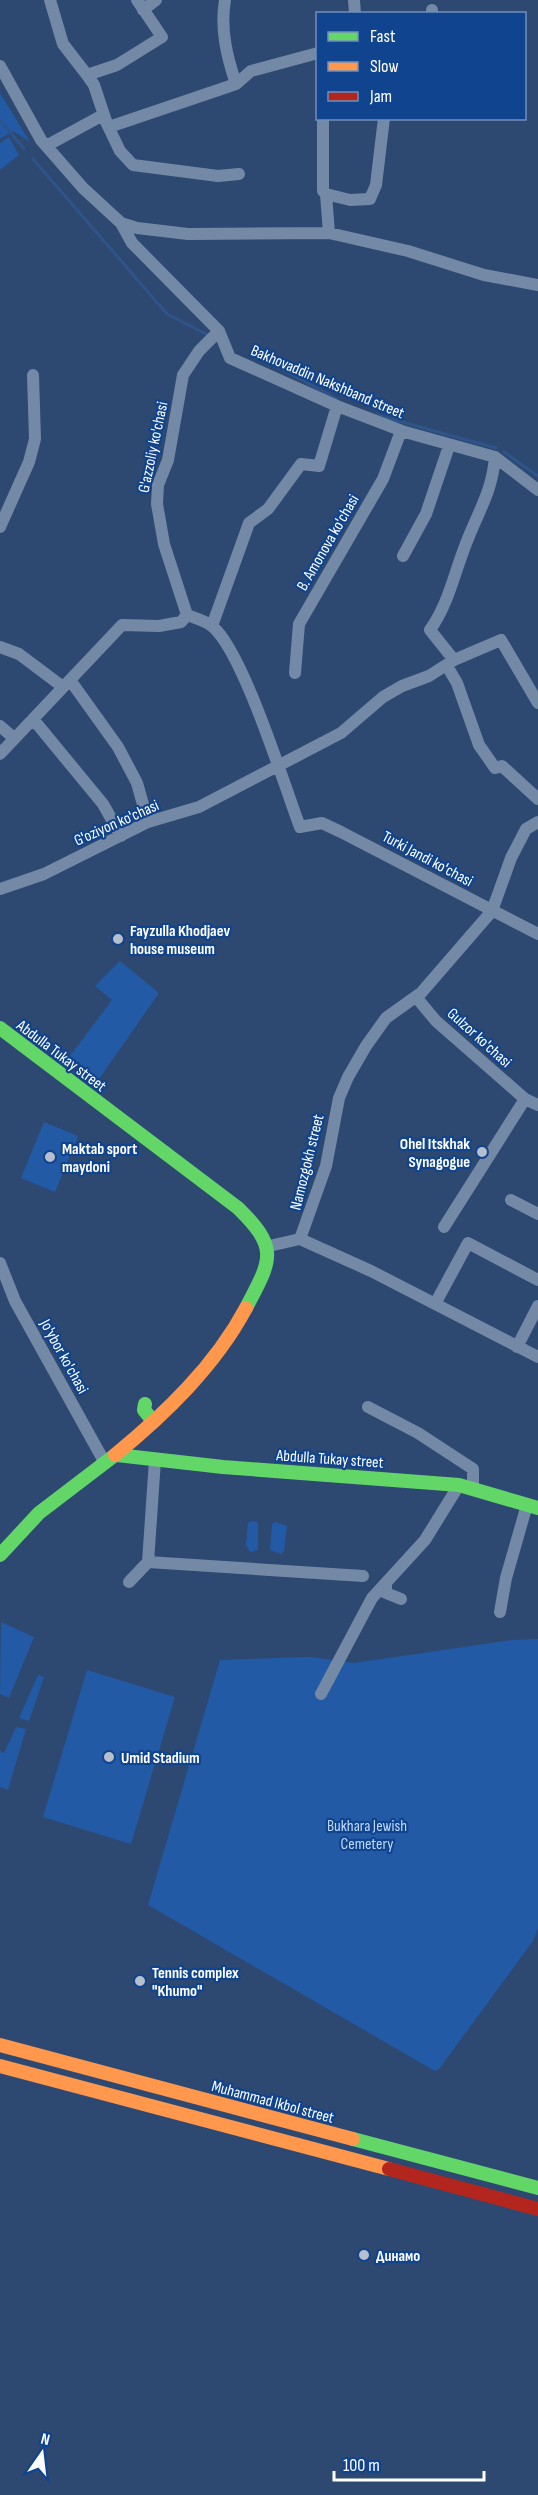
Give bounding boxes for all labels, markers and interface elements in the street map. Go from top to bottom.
legend [316,12,526,120]
text: Fast [370,26,396,47]
text: Slow [370,56,399,77]
text: Jam [369,86,392,107]
street label: Bakhovaddin Nakshband street [248,341,407,423]
street label: G'azzoliy ko'chasi [135,400,172,495]
street label: B. Amonova ko'chasi [293,491,363,594]
street label: G'oziyon ko'chasi [71,796,162,851]
street label: Turki Jandi ko'chasi [379,827,476,891]
place label: Fayzulla Khodjaev house museum [130,922,230,959]
marker: Fayzulla Khodjaev house museum [111,932,125,946]
street label: Gulzor ko'chasi [443,1004,515,1072]
street label: Abdulla Tukay street [12,1016,110,1096]
street label: Namozgokh street [286,1112,329,1212]
place label: Ohel Itskhak Synagogue [400,1135,470,1172]
place label: Maktab sport maydoni [62,1140,137,1177]
marker: Ohel Itskhak Synagogue [475,1145,489,1159]
marker: Maktab sport maydoni [43,1150,57,1164]
street label: Jo'ybor ko'chasi [35,1315,92,1397]
street label: Abdulla Tukay street [275,1446,384,1473]
place label: Umid Stadium [121,1749,200,1768]
marker: Umid Stadium [102,1750,116,1764]
park label: Bukhara Jewish Cemetery [327,1817,407,1854]
place label: Tennis complex "Khumo" [152,1964,239,2001]
marker: Tennis complex "Khumo" [133,1974,147,1988]
street label: Muhammad Ikbol street [209,2077,336,2128]
place label: Динамо [376,2247,420,2266]
marker: Динамо [357,2248,371,2262]
north arrow [12,2423,72,2483]
text: N [39,2430,52,2450]
scale bar [334,2444,484,2482]
text: 100 m [343,2455,380,2476]

